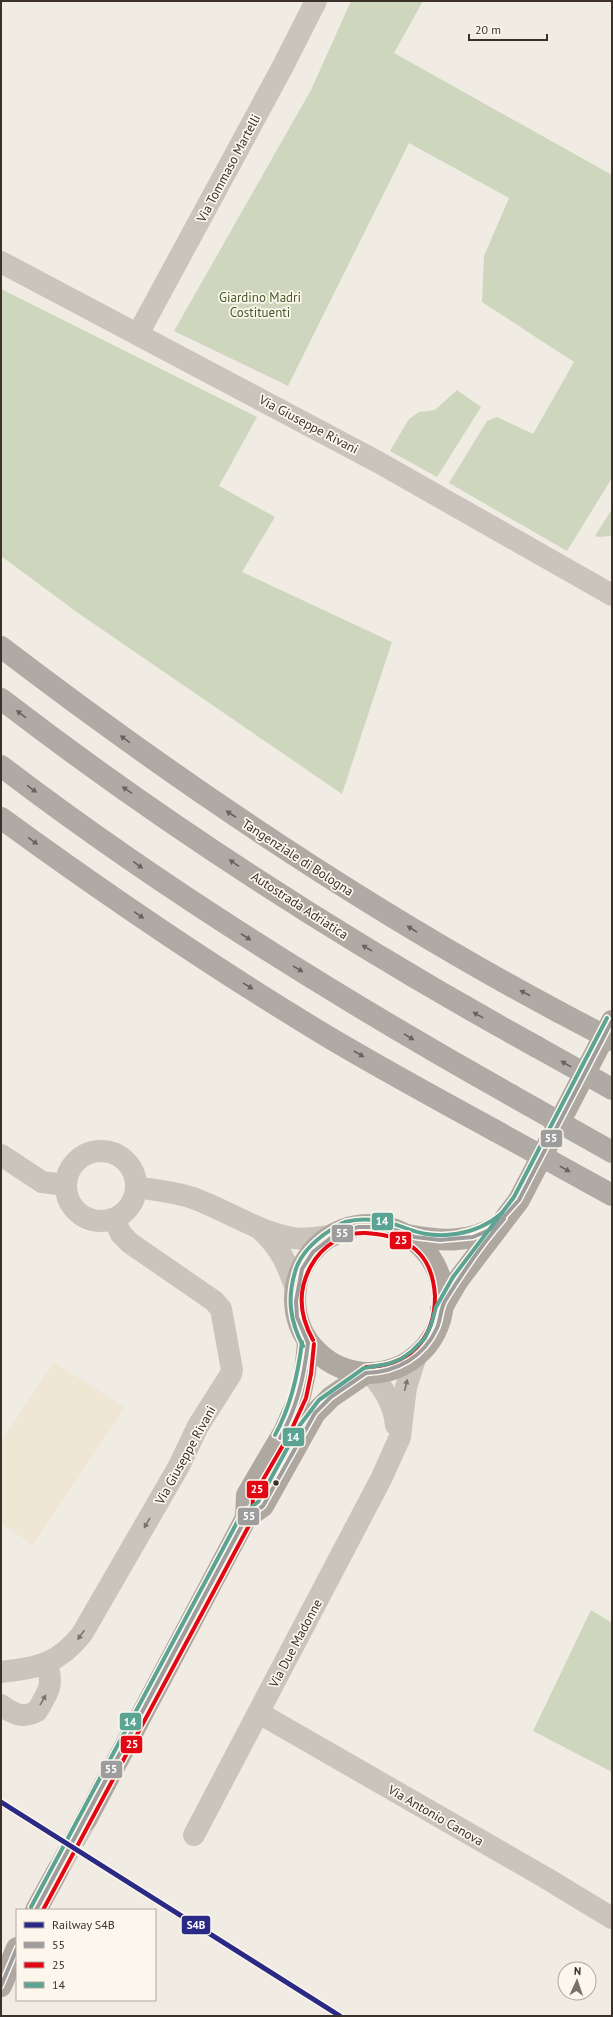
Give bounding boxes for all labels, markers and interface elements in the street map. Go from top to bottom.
scale bar [469,16,547,42]
text: 20 m [475,22,501,37]
street label: Via Tommaso Martelli [192,111,264,226]
park label: Giardino Madri Costituenti [219,289,301,321]
street label: Via Giuseppe Rivani [255,391,361,458]
one-way arrow [15,710,26,719]
one-way arrow [120,736,130,744]
one-way arrow [27,785,38,793]
one-way arrow [121,786,132,794]
one-way arrow [226,810,236,818]
street label: Tangenziale di Bologna [239,815,357,900]
one-way arrow [27,837,38,845]
one-way arrow [229,859,239,867]
one-way arrow [132,861,143,869]
street label: Autostrada Adriatica [248,868,351,943]
one-way arrow [134,911,144,919]
one-way arrow [407,925,417,933]
one-way arrow [241,933,251,941]
one-way arrow [361,944,373,951]
one-way arrow [292,966,304,973]
one-way arrow [243,982,253,990]
one-way arrow [519,990,530,997]
one-way arrow [472,1011,484,1018]
one-way arrow [404,1033,414,1041]
one-way arrow [353,1051,365,1058]
one-way arrow [560,1060,572,1067]
line badge: 55 [540,1129,563,1148]
text: 55 [545,1131,557,1145]
one-way arrow [559,1166,570,1172]
line badge: 14 [371,1212,394,1231]
text: 14 [376,1214,389,1228]
line badge: 55 [331,1224,354,1243]
text: 55 [336,1226,348,1240]
line badge: 25 [389,1231,412,1250]
text: 25 [395,1233,407,1247]
one-way arrow [404,1379,410,1391]
street label: Via Giuseppe Rivani [151,1403,220,1508]
line badge: 14 [282,1427,305,1447]
text: 14 [287,1430,300,1444]
unlabelled marker [271,1478,281,1488]
line badge: 25 [246,1480,269,1499]
text: 25 [251,1482,263,1496]
line badge: 55 [237,1507,260,1526]
text: 55 [243,1509,255,1523]
one-way arrow [143,1517,150,1528]
street label: Via Due Madonne [264,1596,326,1691]
one-way arrow [77,1629,85,1640]
one-way arrow [40,1694,47,1706]
line badge: 14 [119,1712,142,1731]
text: 14 [124,1715,137,1729]
line badge: 25 [120,1735,143,1754]
text: 25 [126,1737,138,1751]
line badge: 55 [100,1760,123,1779]
text: 55 [105,1762,117,1776]
street label: Via Antonio Canova [384,1781,487,1850]
legend [16,1909,156,2001]
line badge: S4B [181,1915,211,1935]
text: Railway S4B [52,1917,115,1932]
text: S4B [187,1918,206,1932]
text: 55 [52,1937,65,1952]
text: 25 [52,1957,65,1972]
north arrow [557,1961,597,2001]
text: N [574,1964,582,1978]
text: 14 [52,1977,66,1992]

